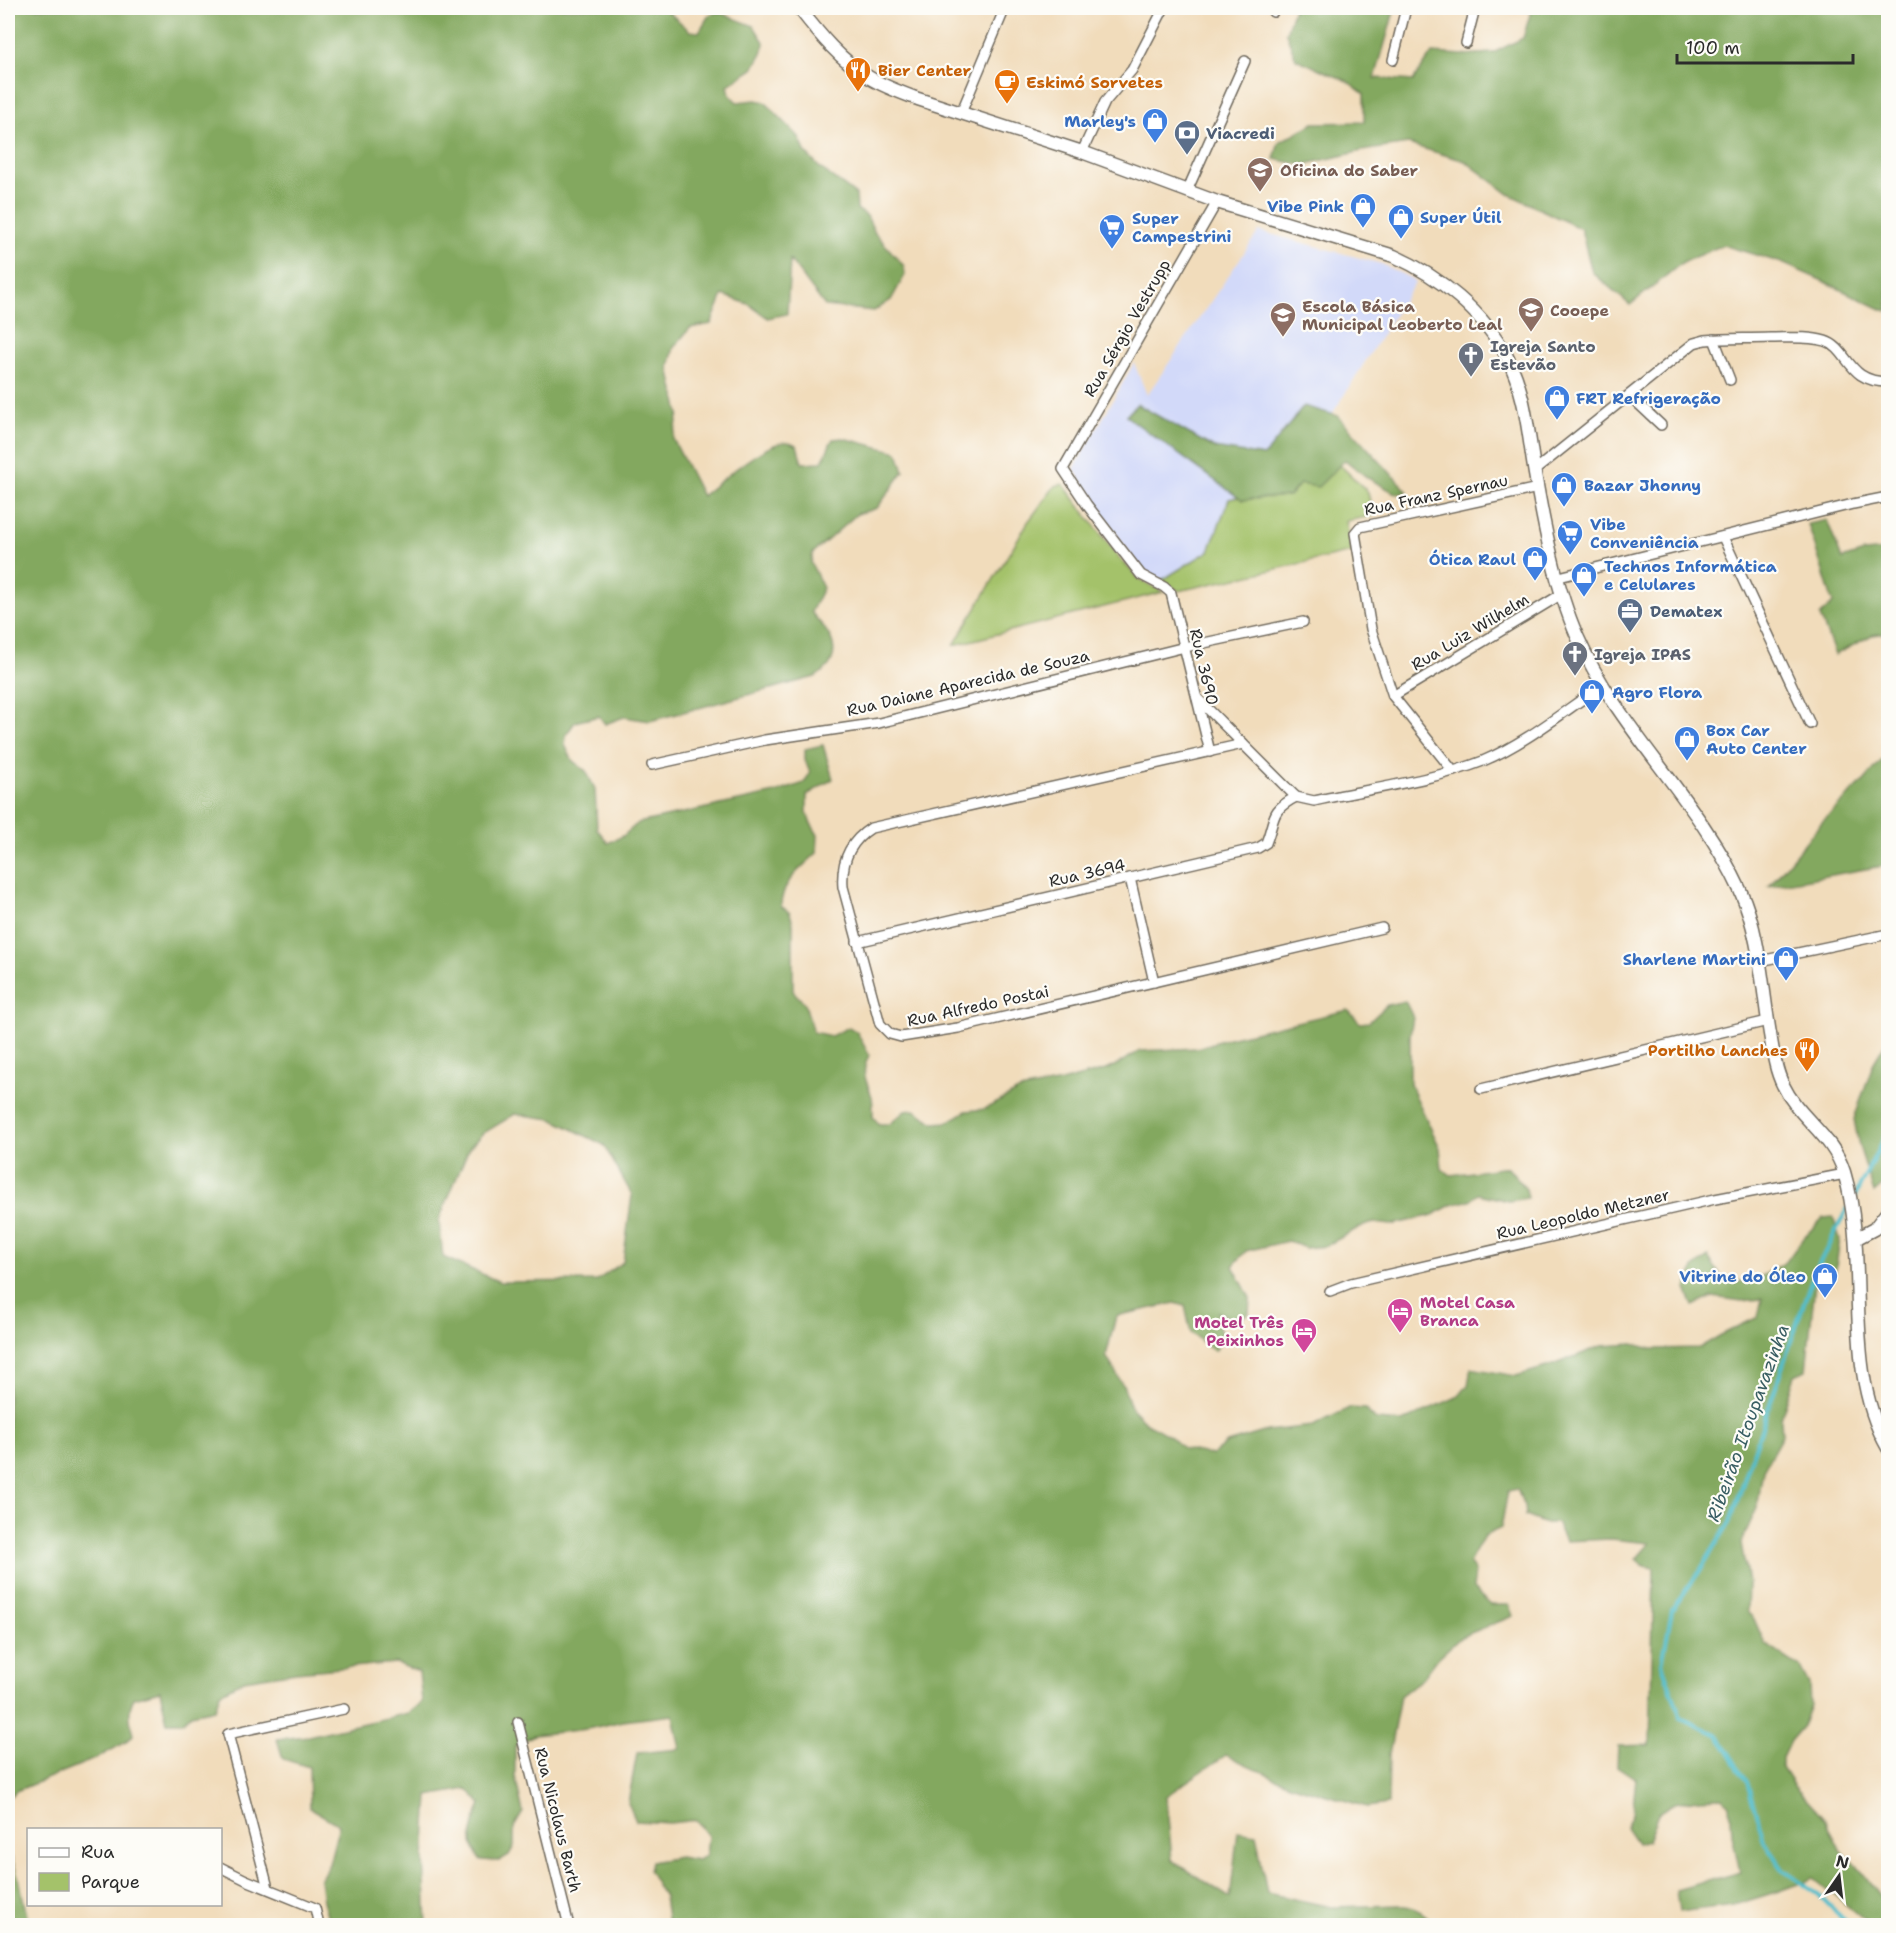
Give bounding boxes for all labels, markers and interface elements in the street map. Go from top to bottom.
scale bar [1677,27,1852,65]
text: 100 m [1686,36,1740,60]
restaurant icon: Bier Center [843,55,873,93]
place label: Bier Center [878,60,972,81]
cafe icon: Eskimó Sorvetes [992,67,1022,105]
place label: Eskimó Sorvetes [1026,72,1163,93]
shop icon: Marley's [1140,106,1170,144]
place label: Marley's [1064,111,1136,132]
bank icon: Viacredi [1172,118,1202,156]
place label: Viacredi [1206,123,1275,144]
school or university icon: Oficina do Saber [1245,155,1275,193]
place label: Oficina do Saber [1280,160,1419,181]
shop icon: Vibe Pink [1348,191,1378,229]
place label: Vibe Pink [1267,196,1344,217]
shop icon: Super Útil [1386,202,1416,240]
place label: Super Útil [1420,207,1502,228]
place label: Super Campestrini [1132,208,1232,247]
supermarket icon: Super Campestrini [1097,212,1127,250]
street label: Rua Sérgio Vestrupp [1079,255,1175,401]
school or university icon: Cooepe [1516,295,1546,333]
place label: Escola Básica Municipal Leoberto Leal [1302,296,1503,335]
school or university icon: Escola Básica Municipal Leoberto Leal [1268,300,1298,338]
place label: Cooepe [1550,300,1610,321]
place label: Igreja Santo Estevão [1490,336,1596,375]
church icon: Igreja Santo Estevão [1456,340,1486,378]
shop icon: FRT Refrigeração [1542,383,1572,421]
place label: FRT Refrigeração [1576,388,1721,409]
street label: Rua Franz Spernau [1362,469,1510,521]
shop icon: Bazar Jhonny [1549,470,1579,508]
place label: Bazar Jhonny [1584,475,1701,496]
place label: Vibe Conveniência [1590,514,1699,553]
supermarket icon: Vibe Conveniência [1555,518,1585,556]
shop icon: Ótica Raul [1520,544,1550,582]
place label: Ótica Raul [1429,549,1516,570]
place label: Technos Informática e Celulares [1604,556,1777,595]
shop icon: Technos Informática e Celulares [1569,560,1599,598]
street label: Rua Luiz Wilhelm [1407,589,1533,675]
office icon: Dematex [1615,596,1645,634]
place label: Dematex [1650,601,1722,622]
street label: Rua 3690 [1185,627,1223,707]
church icon: Igreja IPAS [1560,639,1590,677]
place label: Igreja IPAS [1594,644,1691,665]
street label: Rua Daiane Aparecida de Souza [845,645,1091,721]
shop icon: Agro Flora [1577,677,1607,715]
place label: Agro Flora [1612,682,1702,703]
place label: Box Car Auto Center [1706,720,1807,759]
shop icon: Box Car Auto Center [1672,724,1702,762]
street label: Rua 3694 [1047,854,1127,892]
shop icon: Sharlene Martini [1771,944,1801,982]
place label: Sharlene Martini [1623,949,1766,970]
street label: Rua Alfredo Postai [905,981,1051,1031]
restaurant icon: Portilho Lanches [1792,1035,1822,1073]
place label: Portilho Lanches [1648,1040,1788,1061]
street label: Rua Leopoldo Metzner [1494,1184,1672,1244]
shop icon: Vitrine do Óleo [1810,1261,1840,1299]
place label: Vitrine do Óleo [1679,1266,1806,1287]
place label: Motel Casa Branca [1420,1292,1515,1331]
hotel icon: Motel Casa Branca [1385,1296,1415,1334]
place label: Motel Três Peixinhos [1194,1312,1284,1351]
hotel icon: Motel Três Peixinhos [1289,1316,1319,1354]
water label: Ribeirão Itoupavazinha [1701,1321,1795,1525]
street label: Rua Nicolaus Barth [530,1745,586,1895]
legend [27,1828,222,1906]
text: Rua [81,1840,114,1864]
north arrow [1809,1846,1869,1906]
text: N [1834,1850,1851,1874]
text: Parque [81,1870,140,1894]

